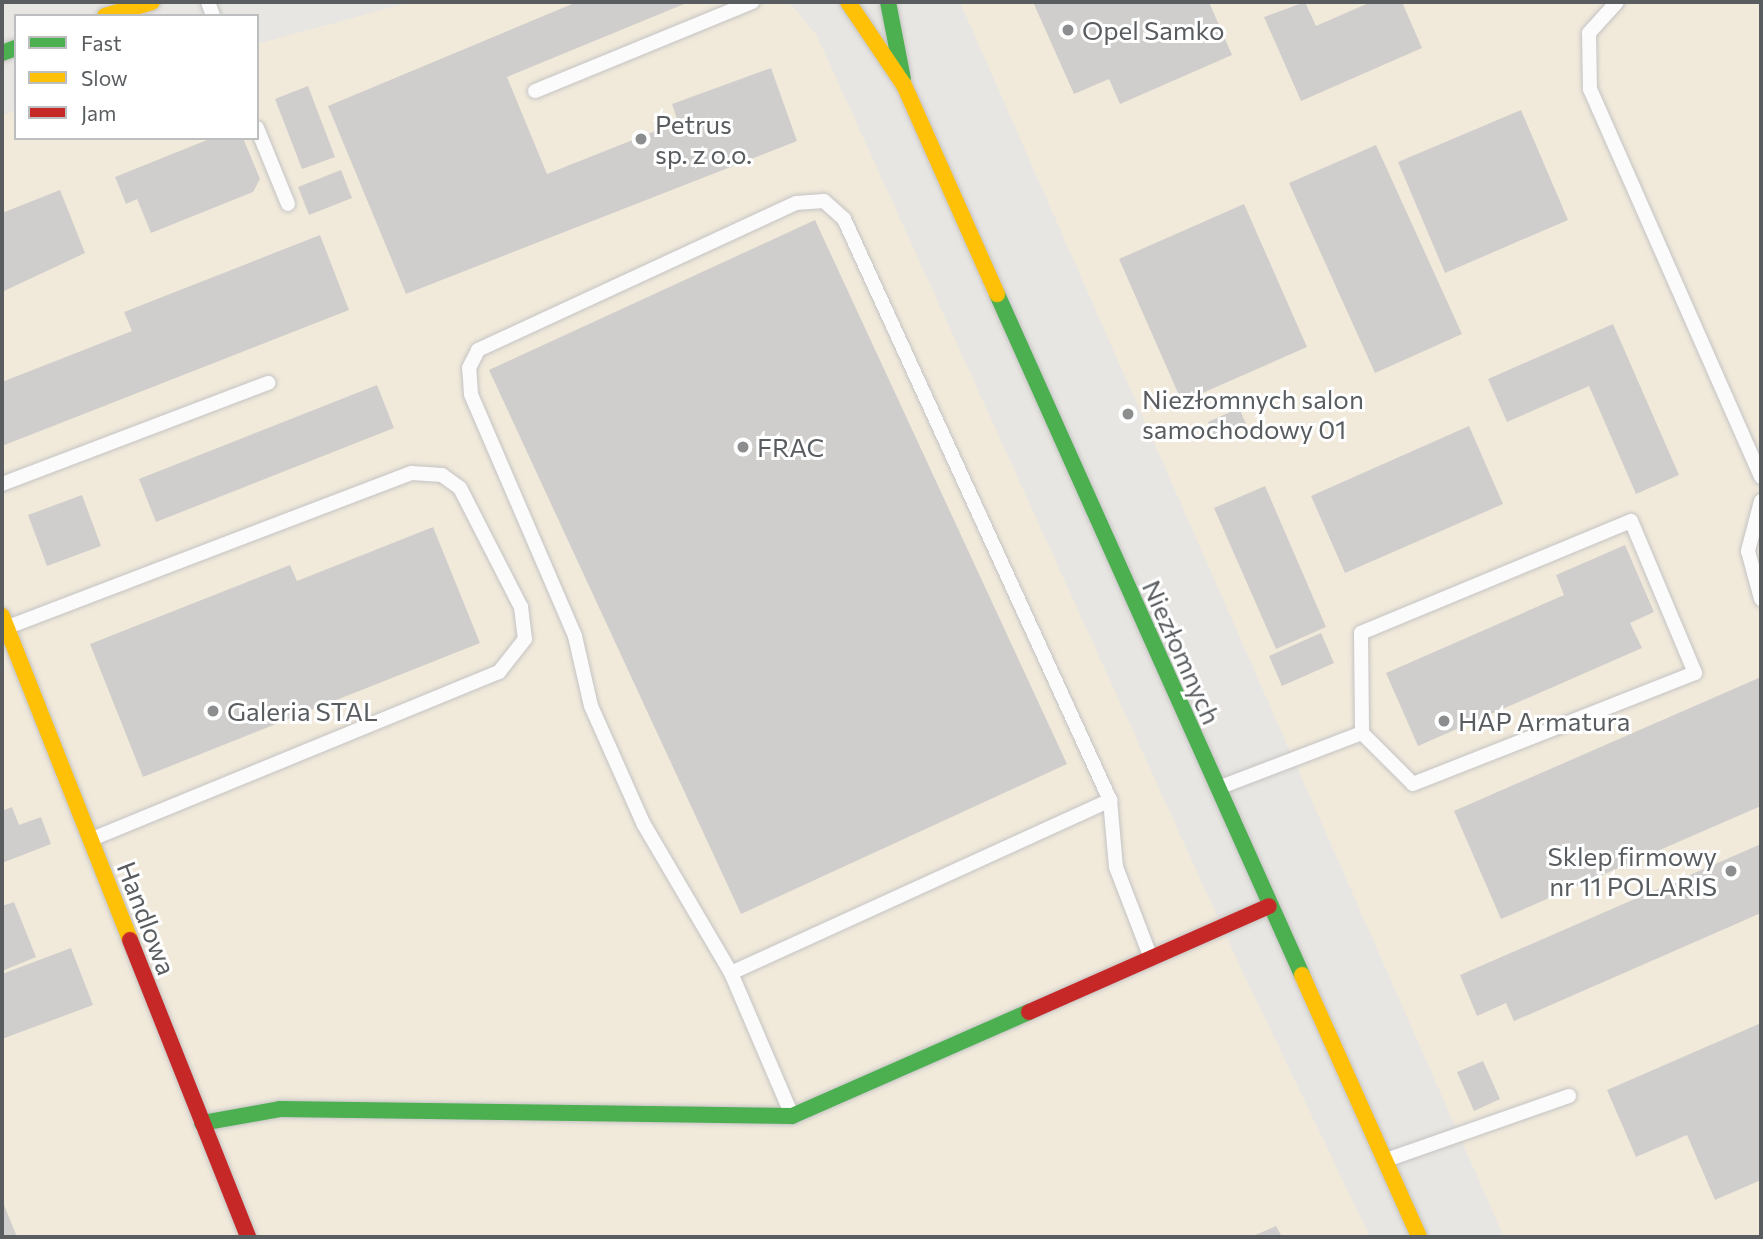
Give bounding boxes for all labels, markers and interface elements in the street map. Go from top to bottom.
legend [14,14,259,140]
place label: Opel Samko [1082,14,1224,46]
marker: Opel Samko [1060,22,1076,38]
text: Fast [81,30,122,55]
text: Slow [81,65,128,90]
text: Jam [81,100,116,125]
place label: Petrus sp. z o.o. [655,108,752,170]
marker: Petrus sp. z o.o. [633,131,649,147]
place label: Niezłomnych salon samochodowy 01 [1142,383,1364,444]
marker: Niezłomnych salon samochodowy 01 [1120,406,1136,422]
place label: FRAC [757,431,824,463]
marker: FRAC [735,439,751,455]
street label: Niezłomnych [1136,575,1228,729]
place label: Galeria STAL [227,695,378,727]
marker: Galeria STAL [205,703,221,719]
place label: HAP Armatura [1458,705,1630,737]
marker: HAP Armatura [1436,713,1452,729]
place label: Sklep firmowy nr 11 POLARIS [1548,840,1717,902]
street label: Handlowa [111,857,183,979]
marker: Sklep firmowy nr 11 POLARIS [1723,863,1739,879]

